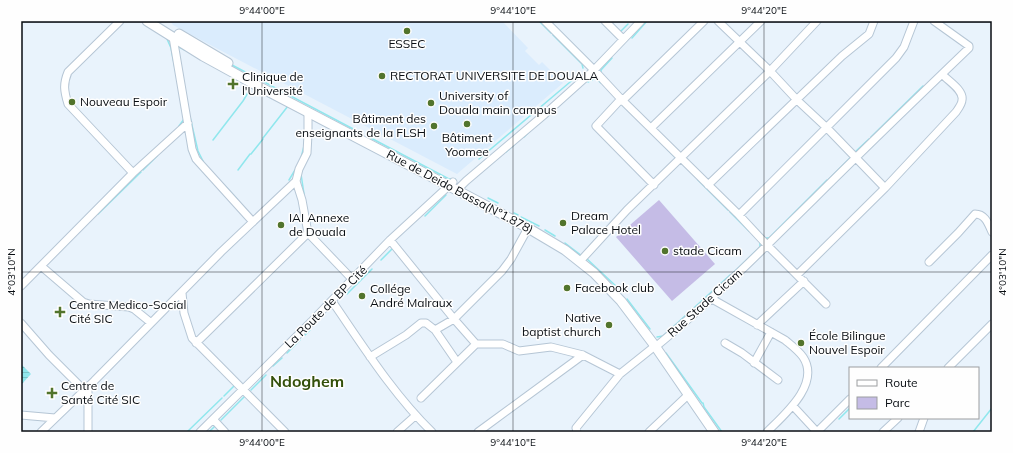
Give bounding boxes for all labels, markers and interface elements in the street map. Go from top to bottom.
text: 9°44'00"E [239,4,285,17]
text: 9°44'10"E [490,4,536,17]
text: 9°44'20"E [741,4,787,17]
marker: ESSEC [402,26,412,36]
place label: ESSEC [388,36,426,51]
place label: RECTORAT UNIVERSITE DE DOUALA [390,68,599,83]
place label: Clinique de l'Université [242,69,303,98]
marker: RECTORAT UNIVERSITE DE DOUALA [377,71,387,81]
marker: Clinique de l'Université [227,78,239,90]
place label: University of Douala main campus [439,88,557,117]
place label: Nouveau Espoir [80,94,168,109]
marker: Nouveau Espoir [67,97,77,107]
marker: University of Douala main campus [426,98,436,108]
place label: Bâtiment des enseignants de la FLSH [296,111,426,140]
marker: Bâtiment Yoomee [462,119,472,129]
marker: Bâtiment des enseignants de la FLSH [429,121,439,131]
place label: Bâtiment Yoomee [442,130,492,159]
street label: Rue de Deido Bassa(N°1.878) [384,146,536,237]
place label: Dream Palace Hotel [571,208,641,237]
place label: IAI Annexe de Douala [289,210,349,239]
marker: Dream Palace Hotel [558,218,568,228]
marker: IAI Annexe de Douala [276,220,286,230]
place label: stade Cicam [673,243,742,258]
marker: stade Cicam [660,246,670,256]
text: 4°03'10"N [5,248,18,296]
text: 4°03'10"N [996,248,1009,296]
street label: La Route de BP Cité [281,262,370,351]
street label: Rue Stade Cicam [664,265,745,340]
place label: Facebook club [575,280,654,295]
place label: Collége André Malraux [370,281,453,310]
marker: Facebook club [562,283,572,293]
marker: Collége André Malraux [357,291,367,301]
place label: Centre Medico-Social Cité SIC [69,297,186,326]
marker: Centre Medico-Social Cité SIC [54,306,66,318]
place label: Native baptist church [522,310,601,339]
marker: Native baptist church [604,320,614,330]
place label: École Bilingue Nouvel Espoir [809,328,886,357]
marker: École Bilingue Nouvel Espoir [796,338,806,348]
legend [849,367,979,419]
district label: Ndoghem [270,371,344,391]
text: Route [885,375,918,390]
place label: Centre de Santé Cité SIC [61,378,140,407]
marker: Centre de Santé Cité SIC [46,387,58,399]
text: Parc [885,395,910,410]
text: 9°44'00"E [239,436,285,449]
text: 9°44'10"E [490,436,536,449]
text: 9°44'20"E [741,436,787,449]

